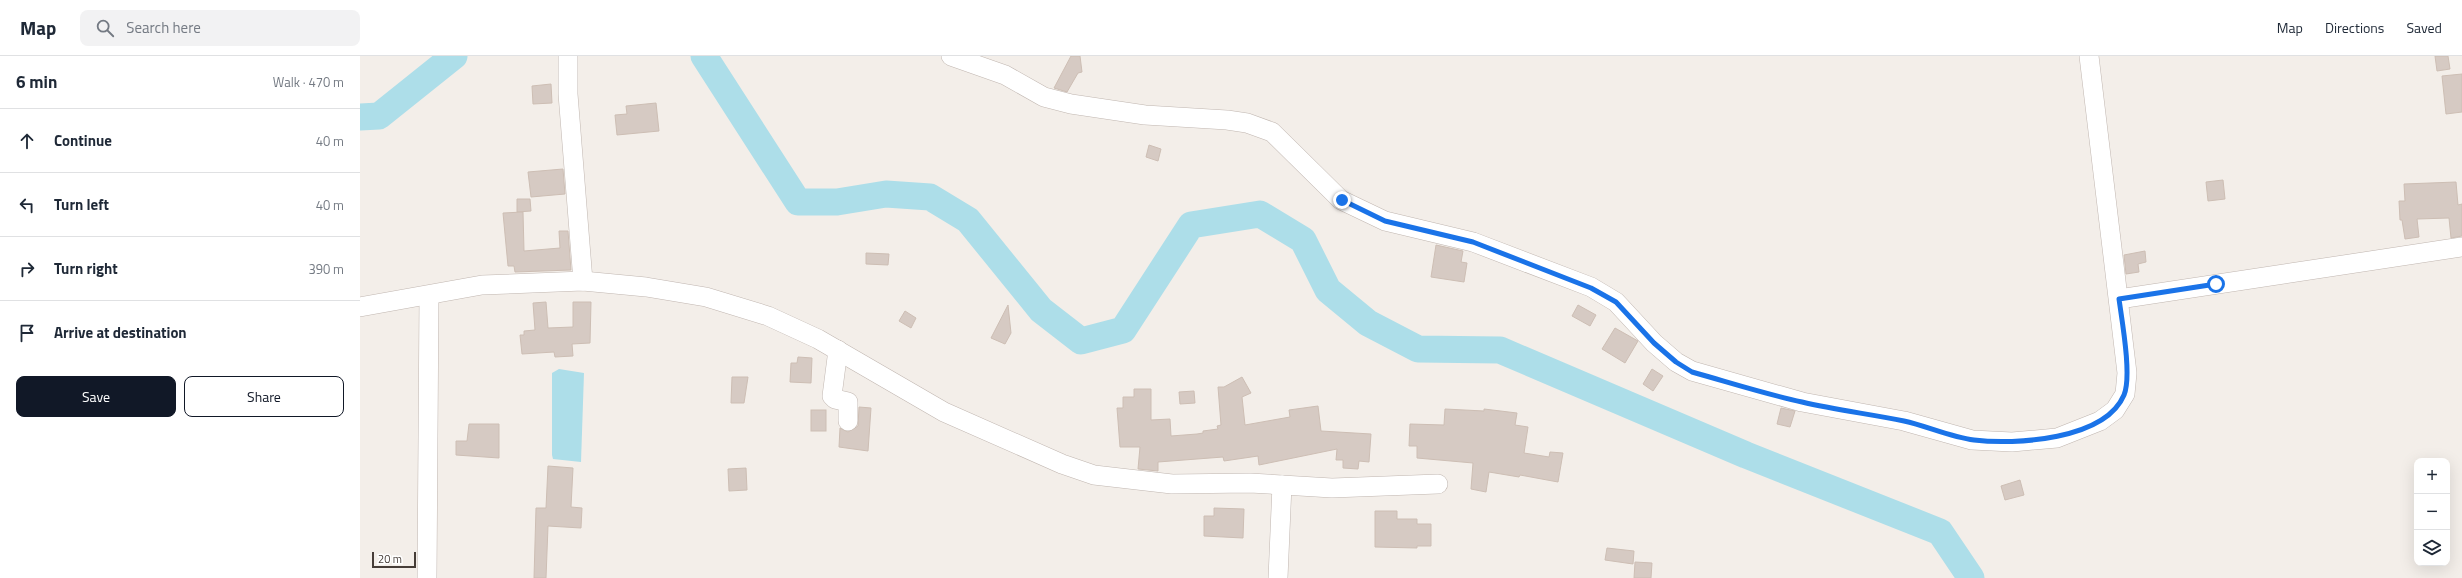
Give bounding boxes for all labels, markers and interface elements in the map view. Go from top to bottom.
search box [80,10,360,46]
text: Map [20,13,56,42]
text: Search here [126,16,201,39]
icon: search [94,17,116,39]
text: Map [2277,17,2303,38]
text: Directions [2325,17,2384,38]
text: Saved [2406,17,2442,38]
text: 6 min [16,69,57,95]
text: Walk · 470 m [273,72,344,92]
text: Continue [54,129,112,152]
icon: ahead [16,130,38,152]
text: 40 m [316,131,344,151]
route end [1333,191,1351,209]
text: Turn left [54,193,109,216]
icon: left [16,194,38,216]
text: 40 m [316,195,344,215]
text: Turn right [54,257,118,280]
icon: right [16,258,38,280]
text: 390 m [308,259,344,279]
route start [2207,275,2225,293]
text: Arrive at destination [54,321,187,344]
icon: arrive [16,322,38,344]
button: Save [16,376,176,417]
button: Share [184,376,344,417]
map controls [2414,458,2450,566]
button: + [2414,458,2450,494]
button: − [2414,494,2450,530]
button: layers [2414,530,2450,566]
scale bar [372,550,416,569]
text: 20 m [378,551,402,567]

